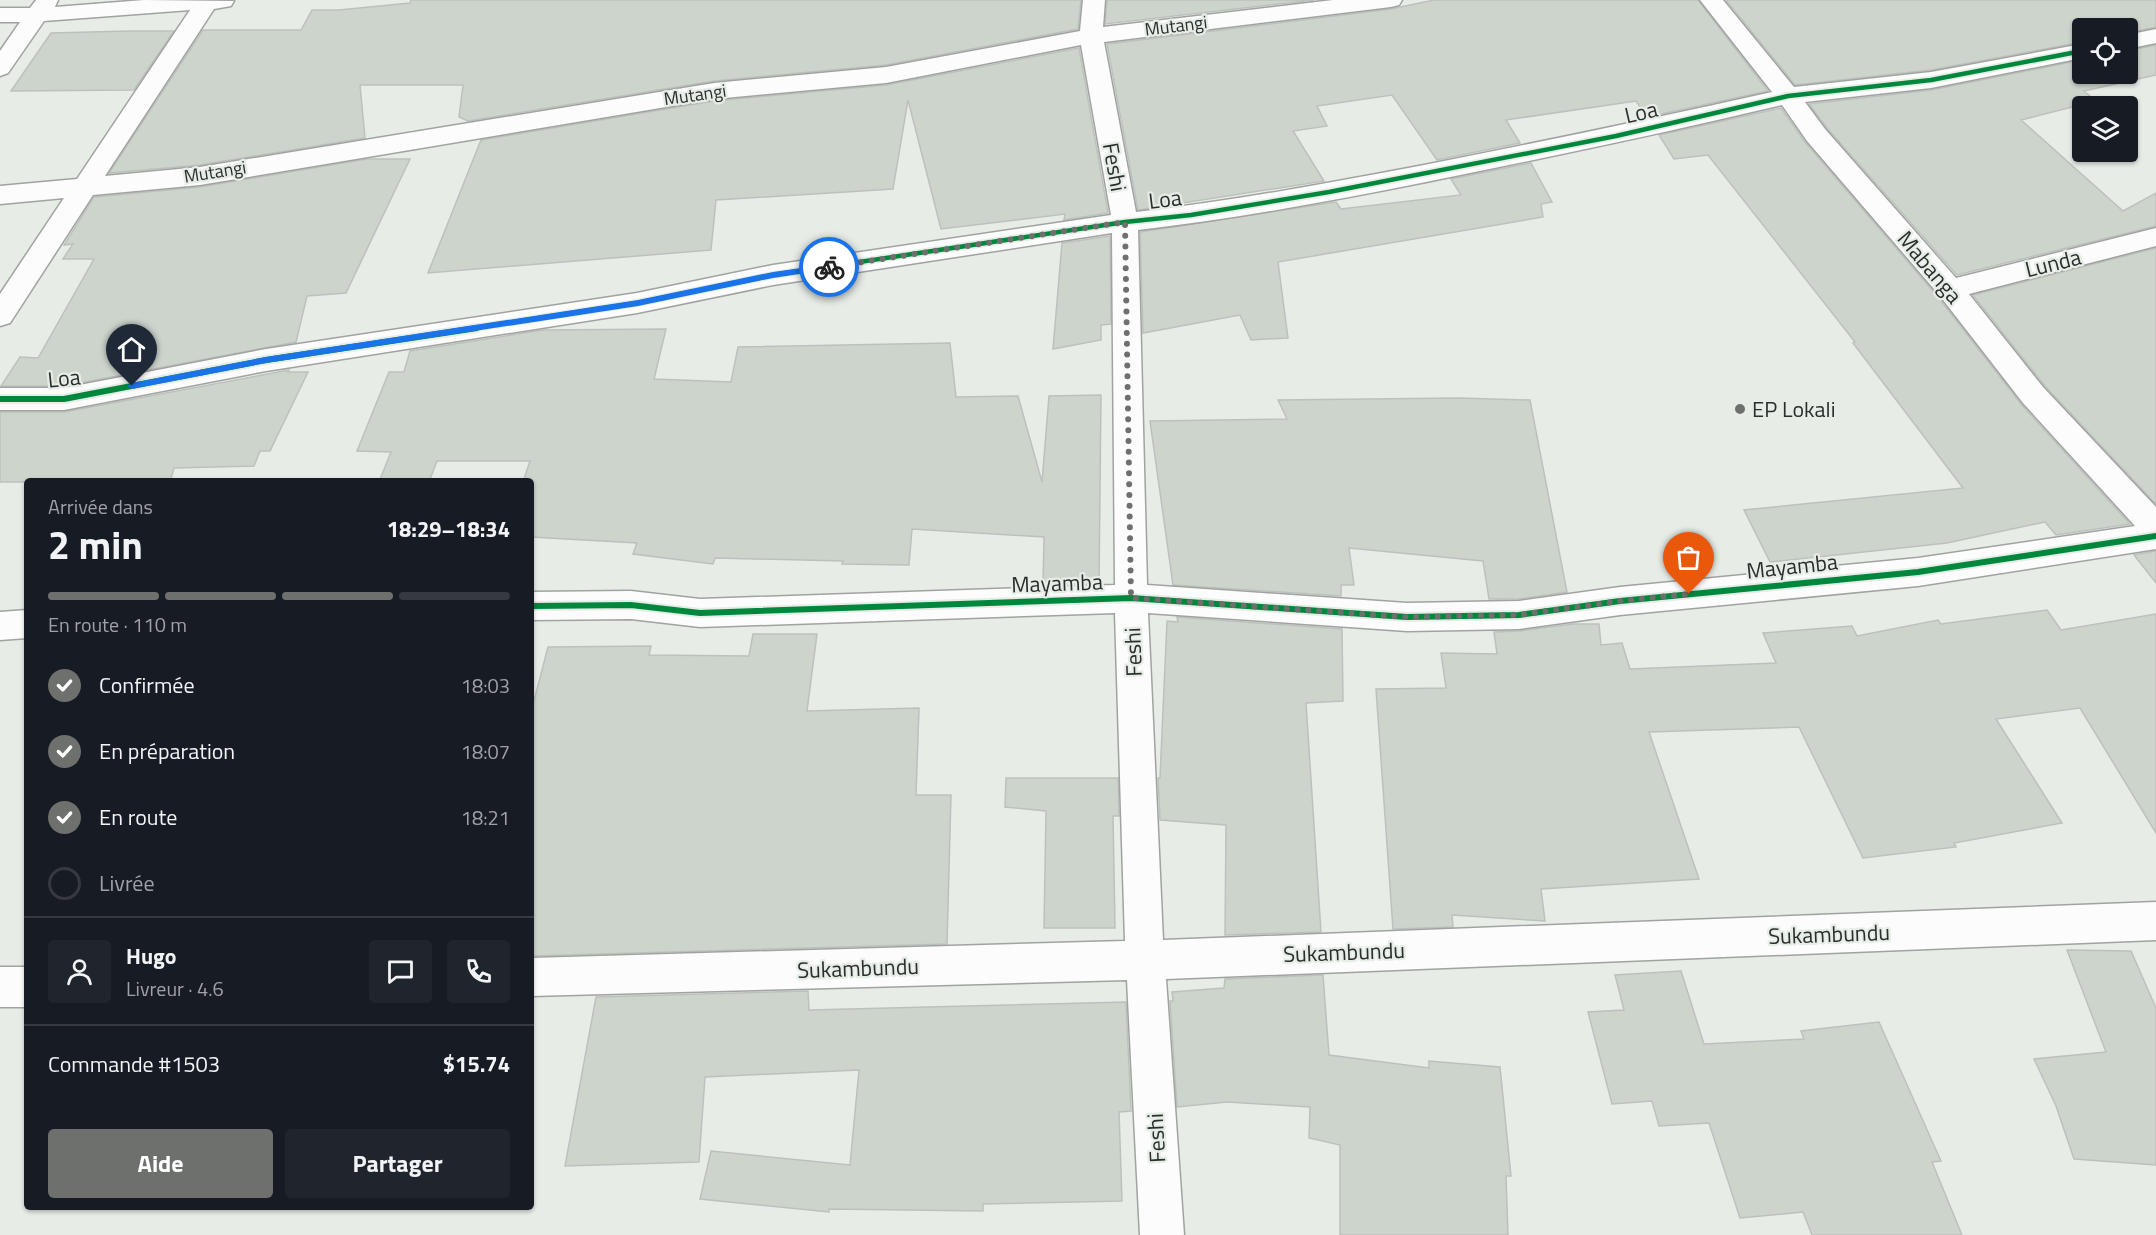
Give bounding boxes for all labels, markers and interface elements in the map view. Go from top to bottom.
street label: Mutangi [1143,8,1209,43]
map controls [2072,18,2138,162]
button: locate [2072,18,2138,84]
street label: Mutangi [662,77,728,112]
street label: Loa [1621,92,1661,132]
button: layers [2072,96,2138,162]
street label: Feshi [1094,140,1136,194]
street label: Mutangi [182,153,248,190]
street label: Loa [1147,180,1183,218]
street label: Mabanga [1889,223,1971,311]
courier [799,237,859,297]
street label: Lunda [2021,240,2085,286]
icon: bike [813,251,846,284]
pin [106,324,157,386]
icon: home [115,333,148,366]
street label: Loa [46,359,82,397]
place label: EP Lokali [1752,392,1836,426]
marker: EP Lokali [1733,402,1747,416]
text: Arrivée dans [48,491,153,522]
text: 18:29–18:34 [387,512,510,546]
text: 2 min [48,515,143,574]
pin [1663,532,1714,594]
icon: bag [1672,541,1705,574]
street label: Mayamba [1745,544,1839,588]
street label: Mayamba [1011,564,1103,602]
text: En route · 110 m [48,609,187,640]
street label: Feshi [1115,627,1151,677]
text: Confirmée [99,668,195,702]
icon: check [48,669,81,702]
text: 18:03 [461,670,510,701]
text: En préparation [99,734,235,768]
icon: check [48,735,81,768]
text: 18:07 [461,736,510,767]
text: En route [99,800,177,834]
icon: check [48,801,81,834]
text: 18:21 [461,802,510,833]
text: Livrée [99,866,155,900]
street label: Sukambundu [1767,915,1891,953]
street label: Sukambundu [1282,933,1406,971]
text: Hugo [126,939,177,973]
button: person [48,940,111,1003]
button: chat [369,940,432,1003]
button: phone [447,940,510,1003]
street label: Sukambundu [796,949,920,987]
text: Livreur · 4.6 [126,973,224,1004]
text: Commande #1503 [48,1047,220,1081]
text: $15.74 [443,1047,510,1081]
street label: Feshi [1138,1113,1174,1163]
button: Aide [48,1129,273,1198]
button: Partager [285,1129,510,1198]

